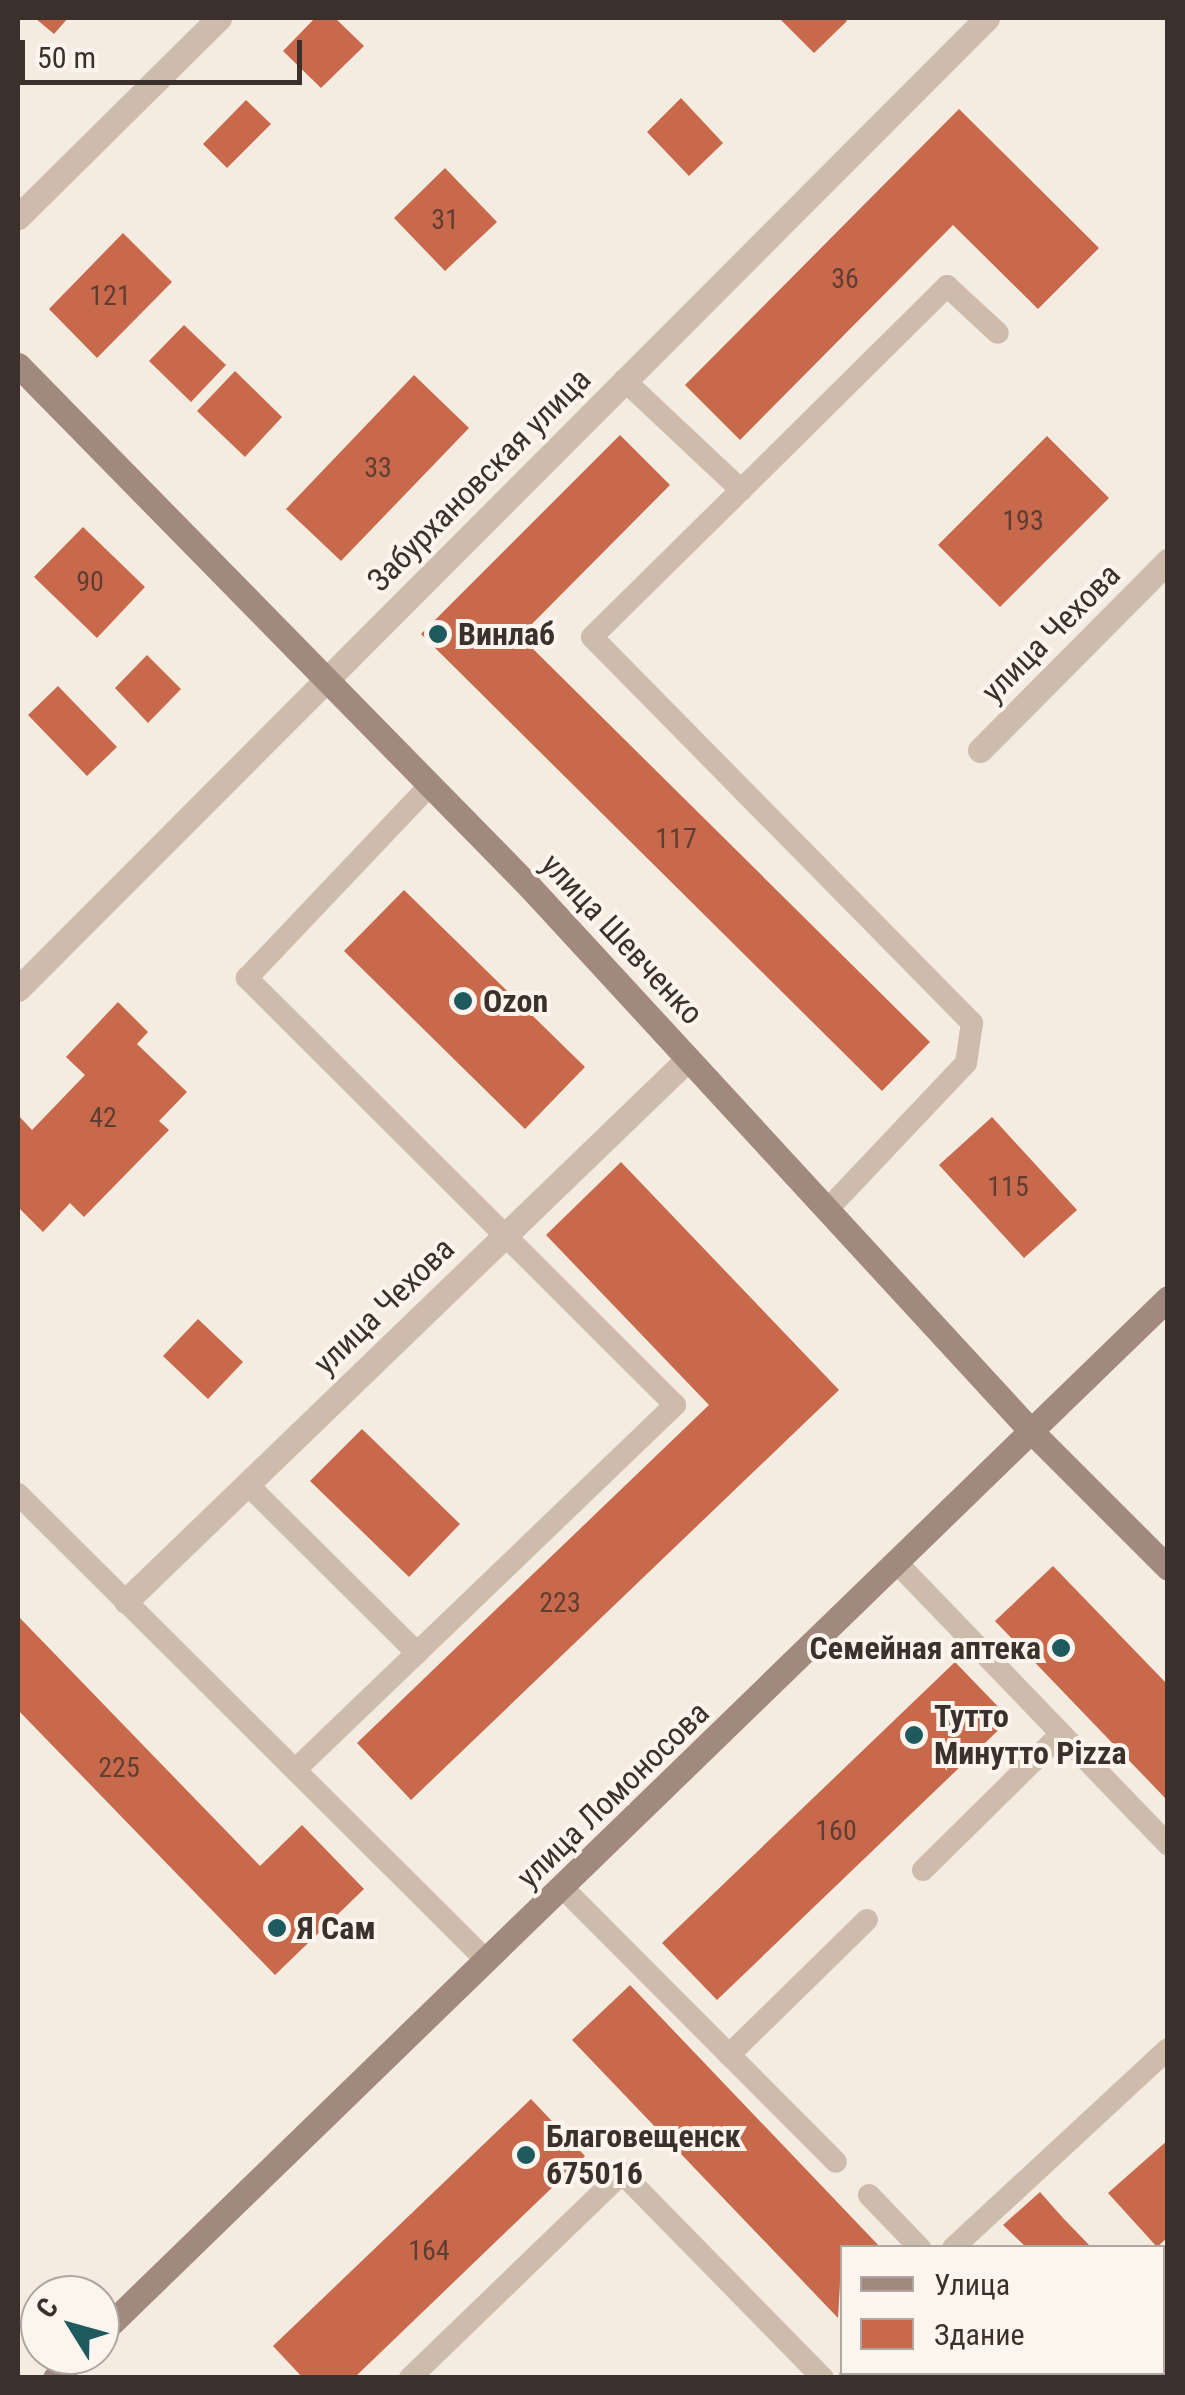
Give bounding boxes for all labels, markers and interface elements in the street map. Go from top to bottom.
scale bar [25,20,308,82]
text: 50 m [37,40,96,75]
house number: 31 [431,203,459,237]
house number: 36 [831,262,859,296]
house number: 121 [89,279,131,313]
street label: Забурхановская улица [359,360,599,600]
house number: 33 [364,451,392,485]
house number: 193 [1002,504,1044,538]
street label: улица Чехова [974,556,1128,710]
house number: 90 [76,565,104,599]
place label: Винлаб [458,615,555,653]
marker: Винлаб [427,623,449,645]
house number: 117 [655,822,697,856]
street label: улица Шевченко [533,846,711,1032]
place label: Ozon [483,982,548,1020]
marker: Ozon [452,990,474,1012]
house number: 42 [89,1101,117,1135]
house number: 115 [987,1170,1029,1204]
street label: улица Чехова [306,1230,462,1382]
house number: 223 [539,1586,581,1620]
place label: Семейная аптека [810,1629,1041,1667]
marker: Семейная аптека [1050,1637,1072,1659]
street label: улица Ломоносова [509,1694,717,1896]
place label: Тутто Минутто Pizza [934,1698,1127,1773]
marker: Тутто Минутто Pizza [903,1724,925,1746]
house number: 225 [98,1751,140,1785]
house number: 160 [815,1814,857,1848]
place label: Я Сам [297,1909,376,1947]
marker: Я Сам [266,1917,288,1939]
place label: Благовещенск 675016 [546,2118,741,2193]
marker: Благовещенск 675016 [515,2144,537,2166]
house number: 164 [408,2234,450,2268]
legend [840,2245,1165,2375]
text: Улица [934,2267,1010,2302]
north arrow [20,2275,120,2375]
text: С [29,2292,65,2324]
text: Здание [934,2317,1025,2352]

